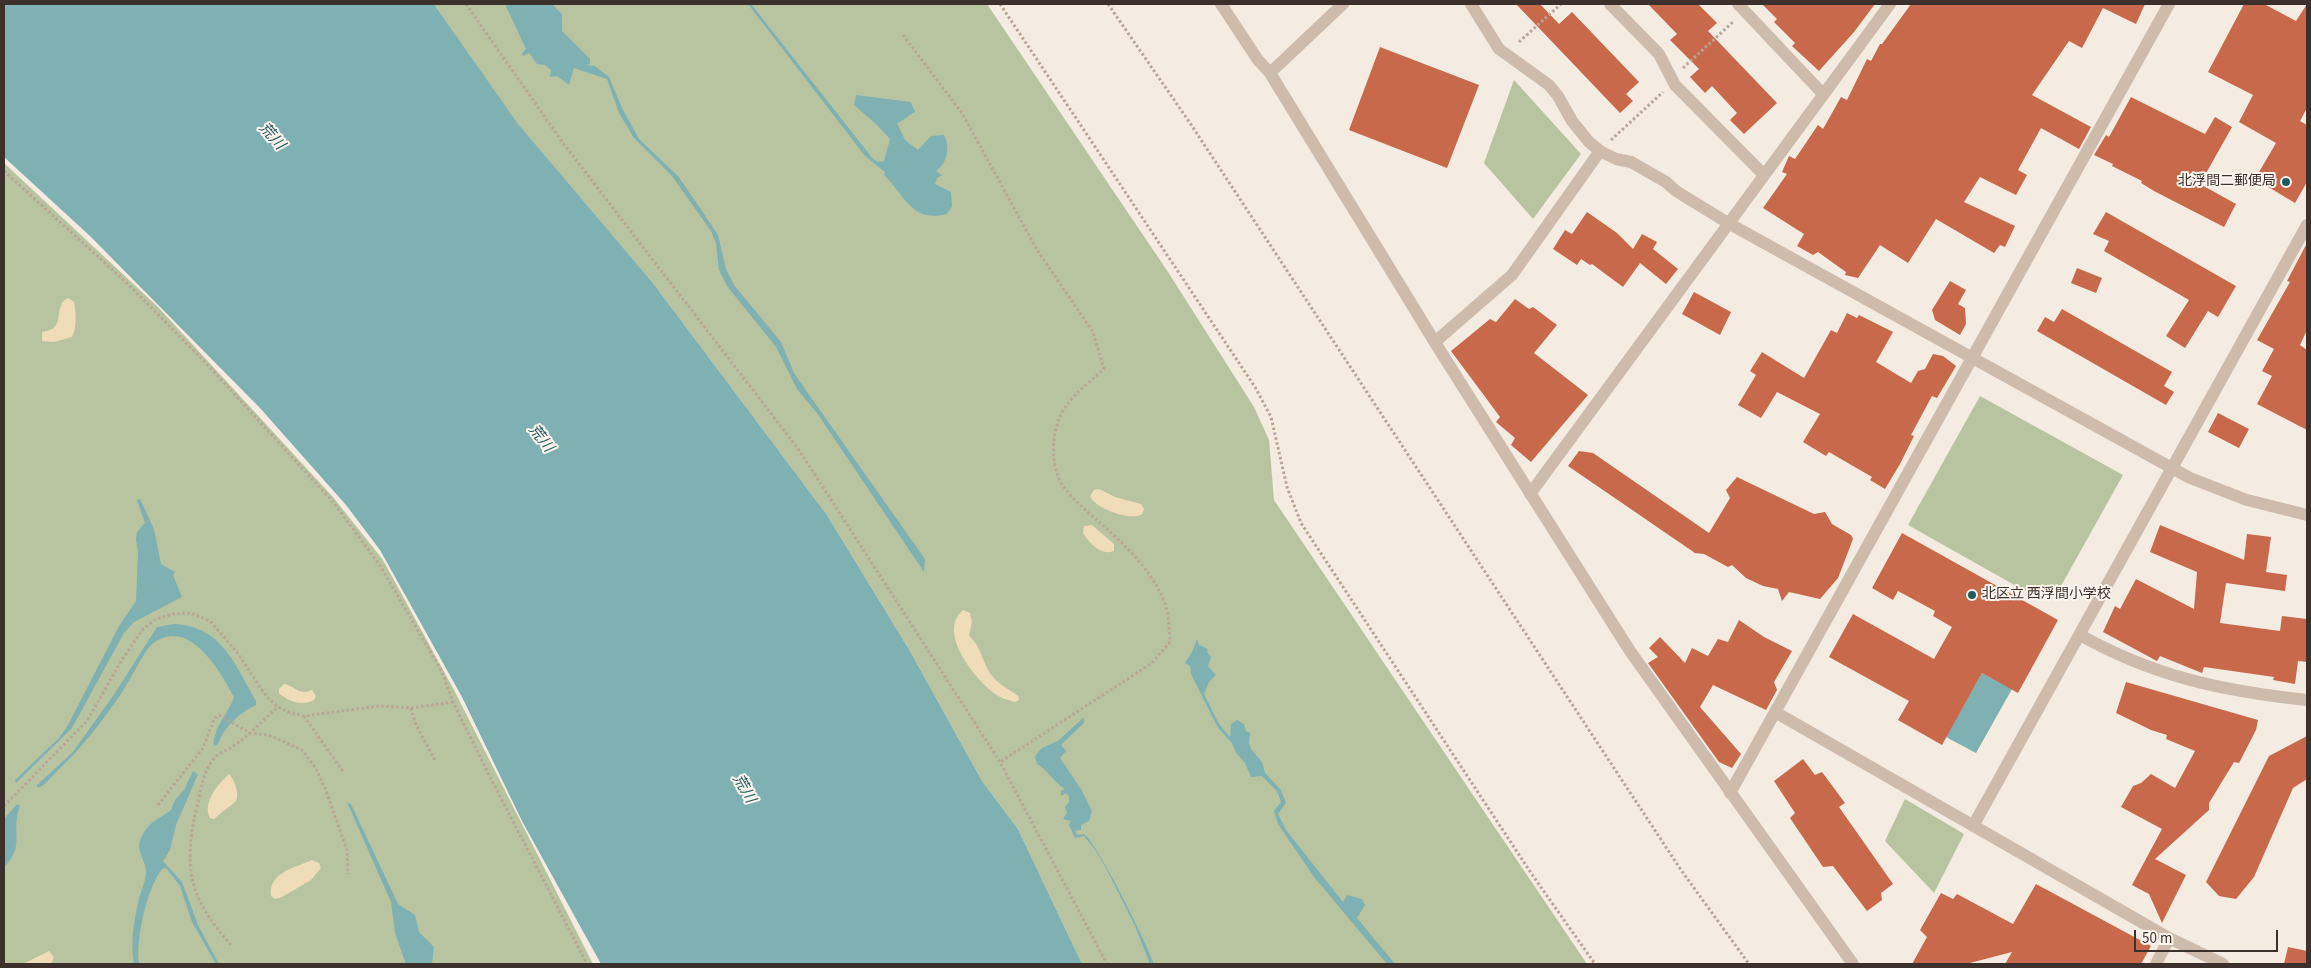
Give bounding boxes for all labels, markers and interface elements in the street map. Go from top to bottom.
water label: 荒川 [254,120,288,154]
place label: 北浮間二郵便局 [2178,174,2276,190]
marker: 北浮間二郵便局 [2280,176,2292,188]
water label: 荒川 [524,422,556,456]
place label: 北区立 西浮間小学校 [1982,587,2111,603]
marker: 北区立 西浮間小学校 [1966,589,1978,601]
water label: 荒川 [728,772,758,806]
scale bar [2136,920,2280,952]
text: 50 m [2142,928,2172,949]

